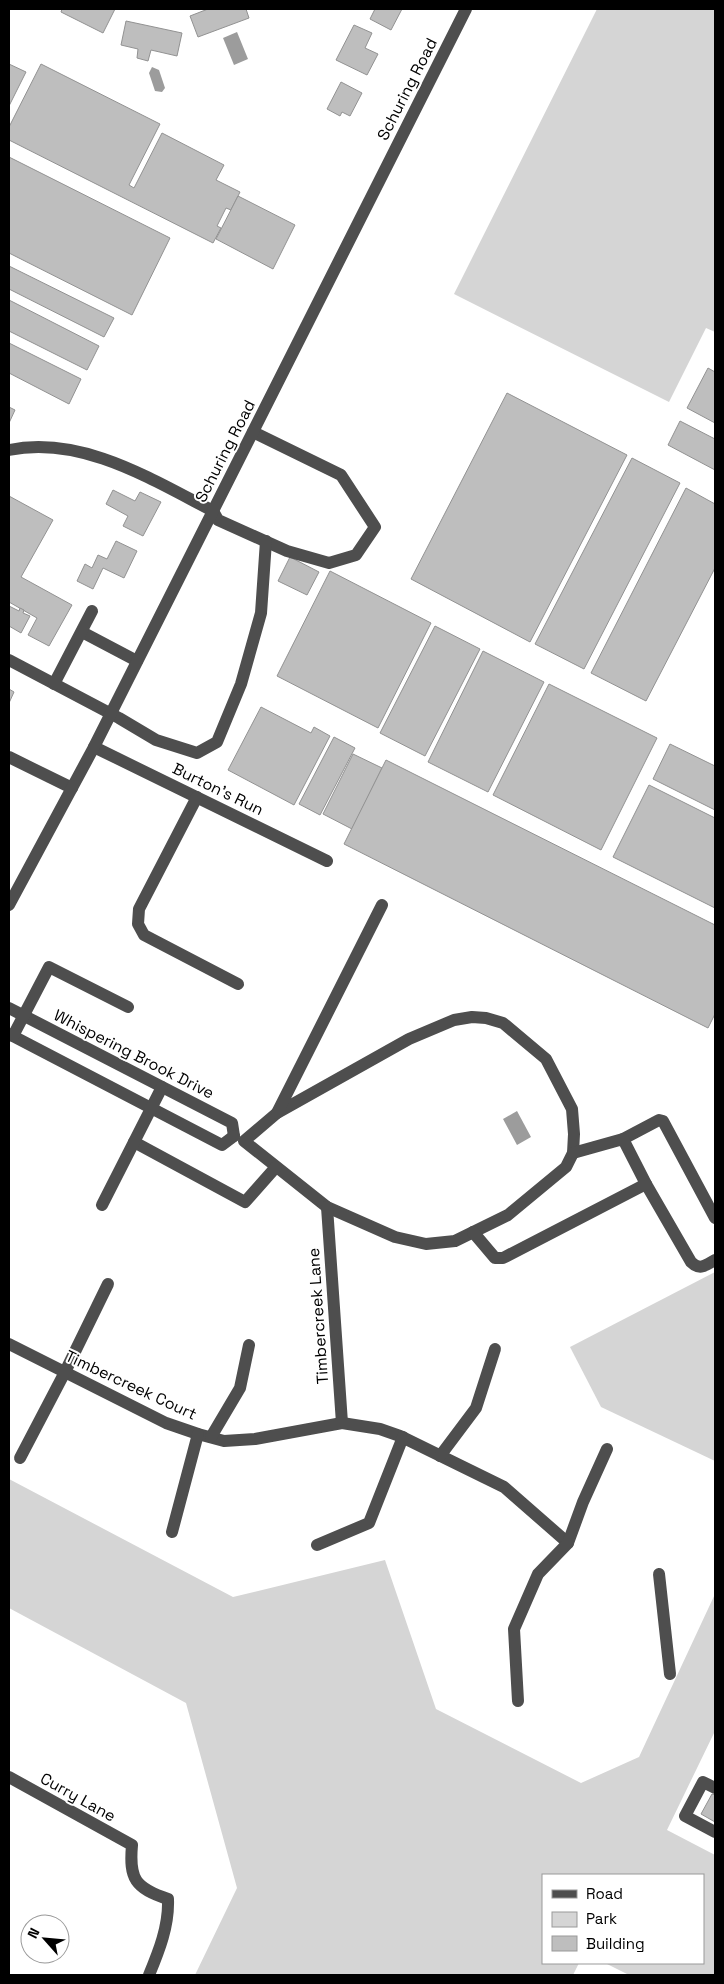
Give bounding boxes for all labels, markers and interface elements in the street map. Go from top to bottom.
street label: Schuring Road [372,34,442,144]
street label: Schuring Road [190,396,260,506]
street label: Burton's Run [169,758,267,820]
street label: Whispering Brook Drive [50,1004,218,1104]
street label: Timbercreek Lane [303,1247,333,1385]
street label: Timbercreek Court [62,1345,200,1425]
street label: Curry Lane [37,1768,119,1826]
legend [542,1874,704,1964]
text: Road [586,1884,623,1903]
text: Park [586,1909,617,1928]
north arrow [20,1914,70,1964]
text: N [23,1925,44,1941]
text: Building [586,1934,645,1953]

